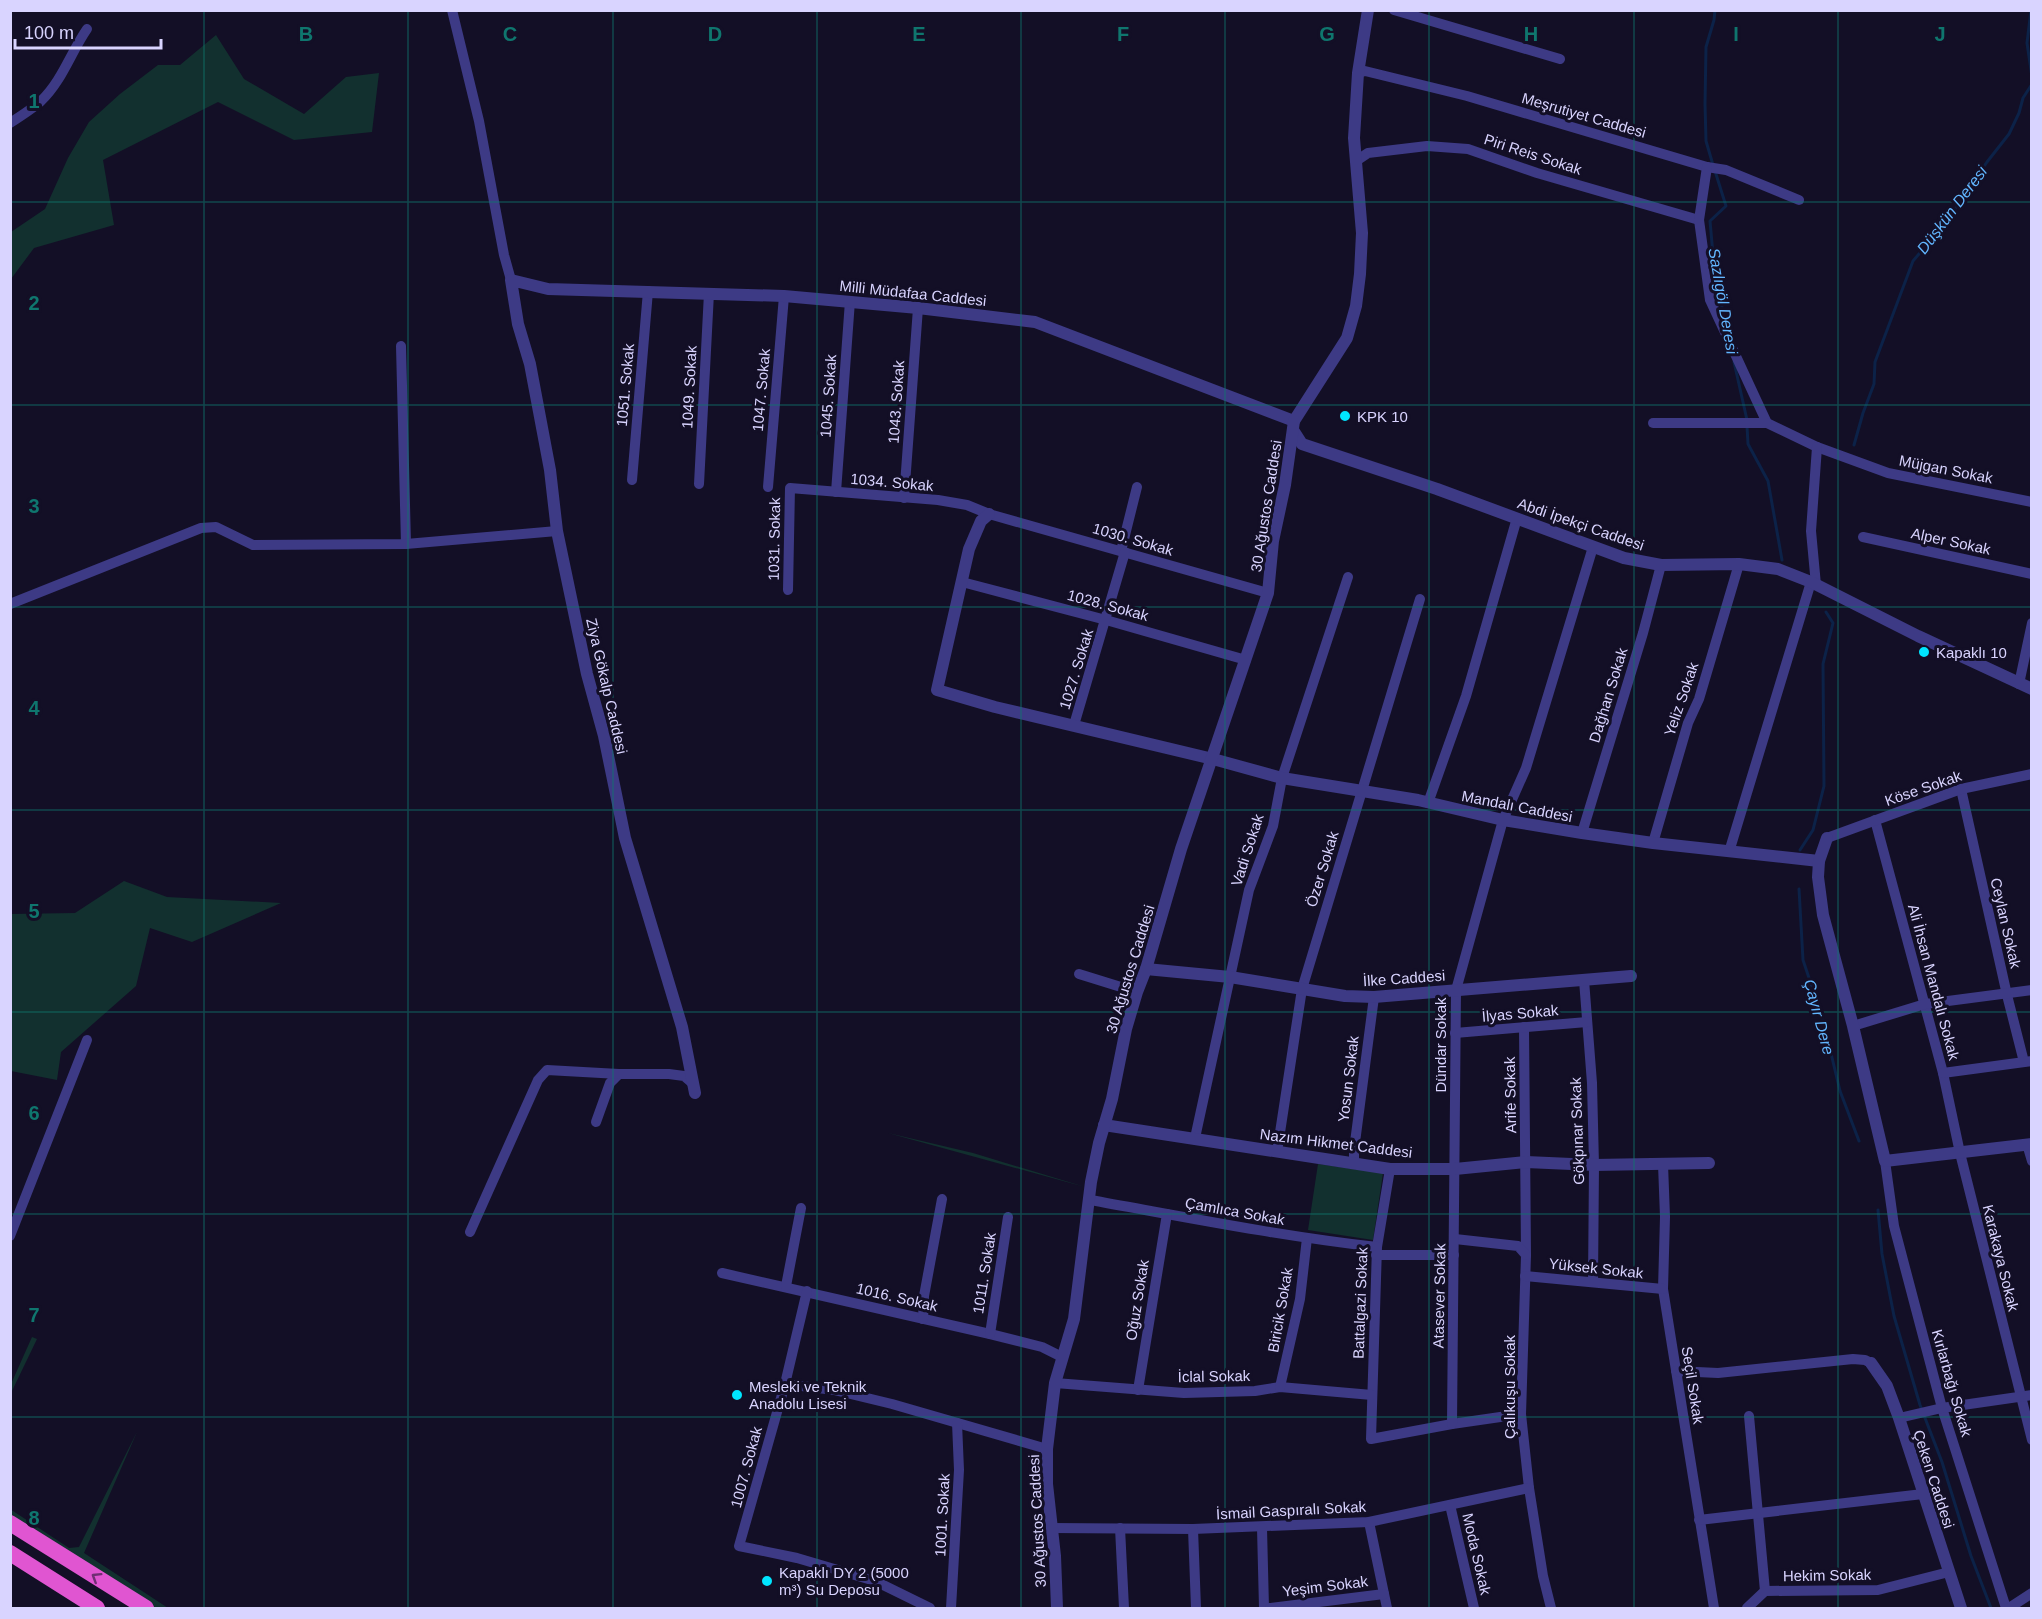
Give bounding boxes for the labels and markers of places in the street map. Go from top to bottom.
place label: KPK 10 [1357,408,1408,425]
marker: KPK 10 [1338,409,1352,423]
place label: Kapaklı 10 [1936,644,2007,661]
marker: Kapaklı 10 [1917,645,1931,659]
place label: Mesleki ve Teknik Anadolu Lisesi [749,1378,867,1412]
marker: Mesleki ve Teknik Anadolu Lisesi [730,1388,744,1402]
place label: Kapaklı DY 2 (5000 m³) Su Deposu [779,1564,909,1598]
marker: Kapaklı DY 2 (5000 m³) Su Deposu [760,1574,774,1588]

